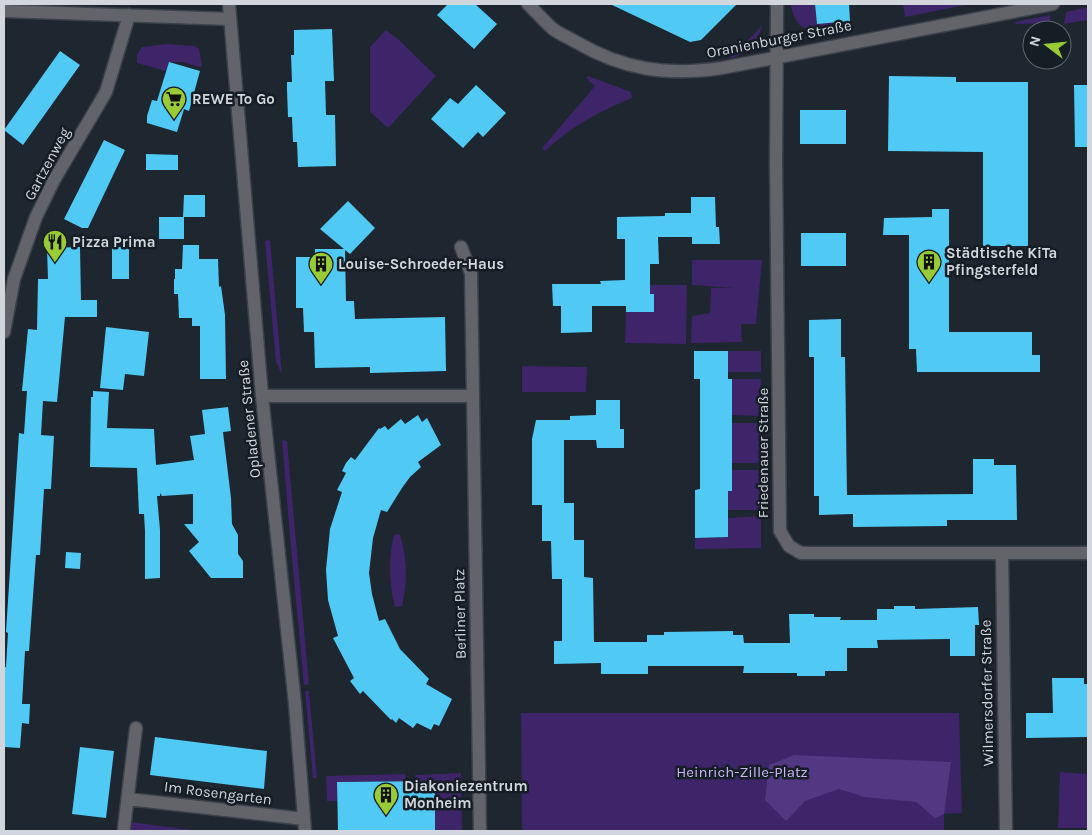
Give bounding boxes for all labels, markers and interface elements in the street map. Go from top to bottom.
street label: Oranienburger Straße [705,16,853,62]
north arrow [1022,20,1072,70]
text: N [1025,34,1045,49]
supermarket icon: REWE To Go [161,86,187,120]
place label: REWE To Go [192,90,275,108]
street label: Gartzenweg [20,124,74,203]
restaurant icon: Pizza Prima [42,229,68,263]
place label: Pizza Prima [72,233,156,251]
place label: Städtische KiTa Pfingsterfeld [946,244,1057,279]
building icon: Städtische KiTa Pfingsterfeld [916,249,942,283]
building icon: Louise-Schroeder-Haus [308,251,334,285]
place label: Louise-Schroeder-Haus [338,255,504,273]
street label: Opladener Straße [234,359,264,479]
street label: Friedenauer Straße [754,388,772,518]
street label: Berliner Platz [450,569,470,659]
street label: Wilmersdorfer Straße [977,619,997,767]
park label: Heinrich-Zille-Platz [676,763,808,781]
street label: Im Rosengarten [163,777,273,809]
place label: Diakoniezentrum Monheim [404,777,528,812]
building icon: Diakoniezentrum Monheim [373,782,399,816]

